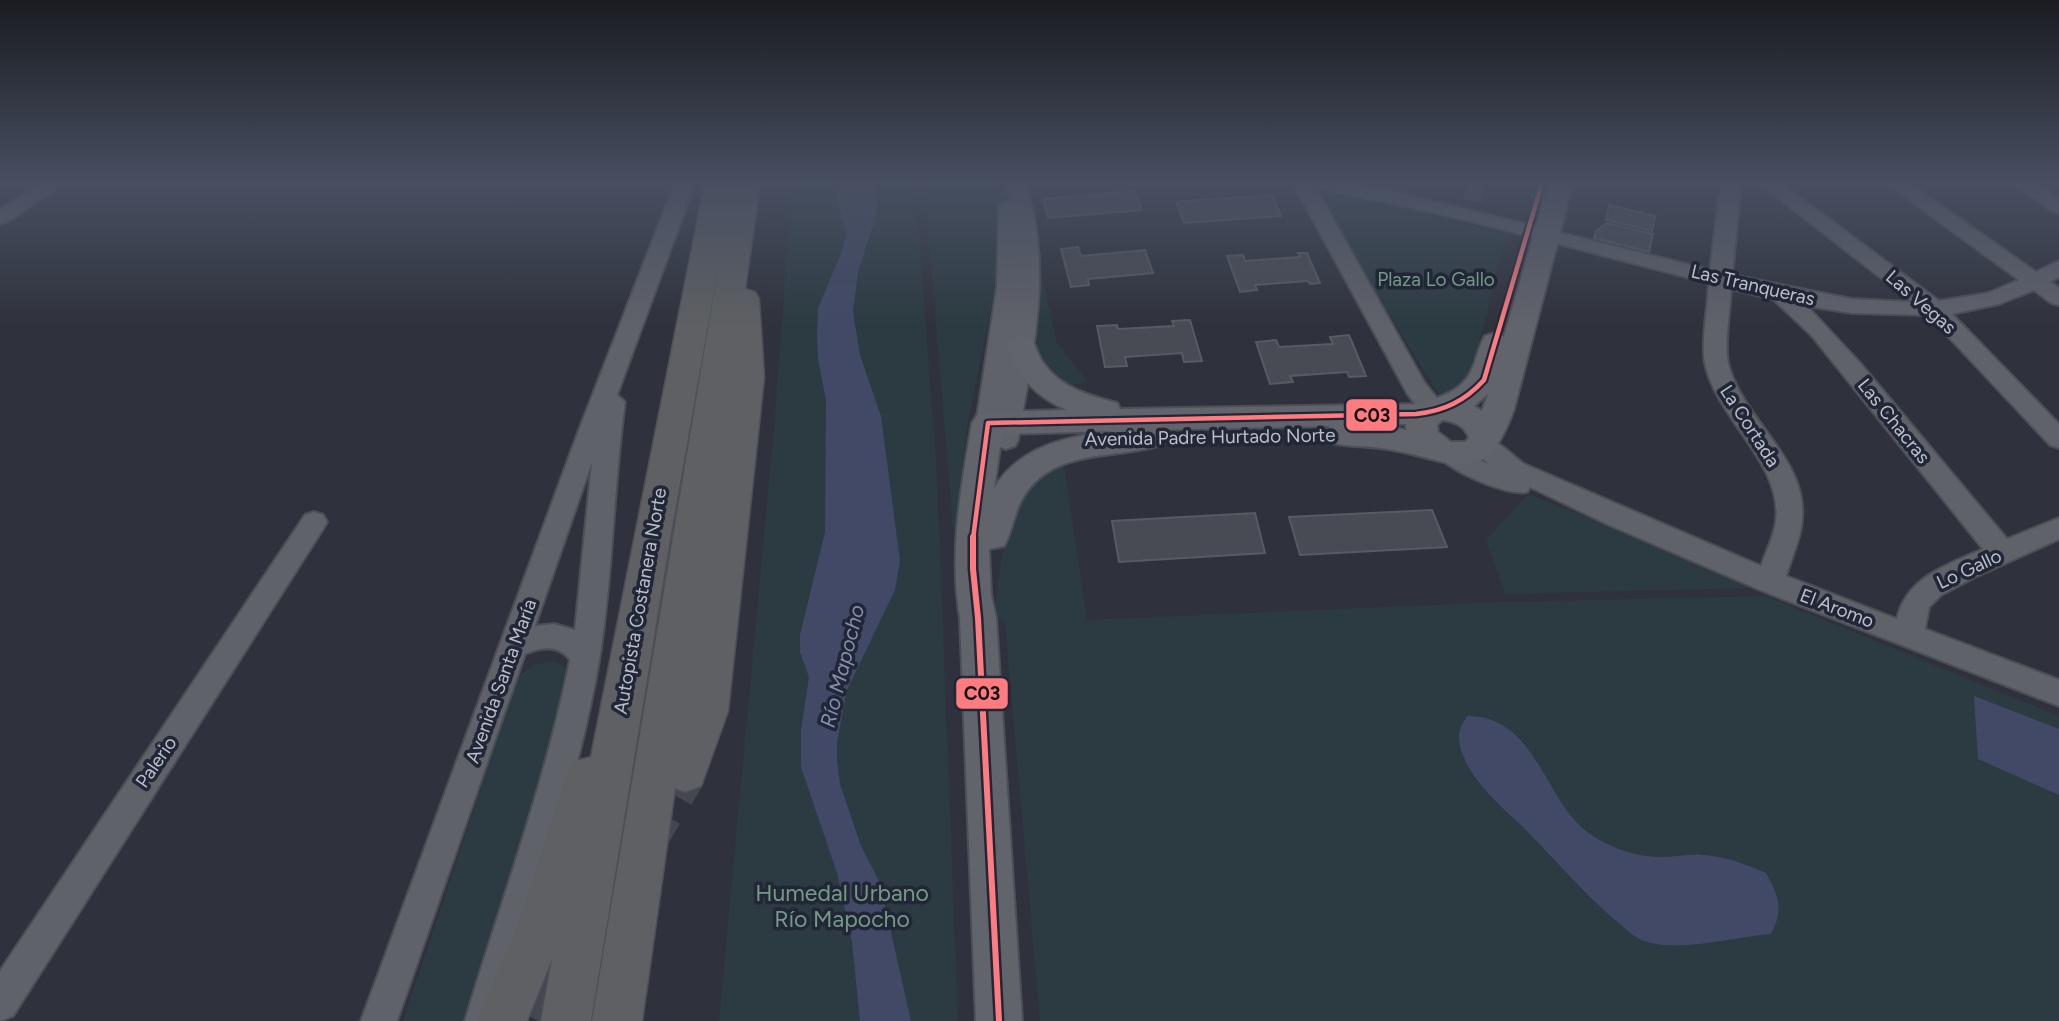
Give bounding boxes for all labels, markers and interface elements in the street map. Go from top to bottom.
street label: Las Tranqueras [1689,260,1817,310]
street label: Las Vegas [1881,265,1961,339]
park label: Plaza Lo Gallo [1377,268,1495,291]
street label: Las Chacras [1853,374,1935,468]
street label: La Cortada [1715,381,1785,471]
line badge: C03 [1345,398,1398,432]
text: C03 [1354,404,1390,427]
street label: Avenida Padre Hurtado Norte [1084,423,1336,451]
street label: Autopista Costanera Norte [609,486,671,716]
street label: Lo Gallo [1933,544,2005,594]
street label: El Aromo [1797,583,1877,633]
street label: Avenida Santa María [461,596,541,766]
water label: Río Mapocho [815,602,869,730]
line badge: C03 [955,677,1009,710]
text: C03 [964,682,1000,705]
street label: Palerio [131,732,181,792]
park label: Humedal Urbano Río Mapocho [755,879,929,933]

